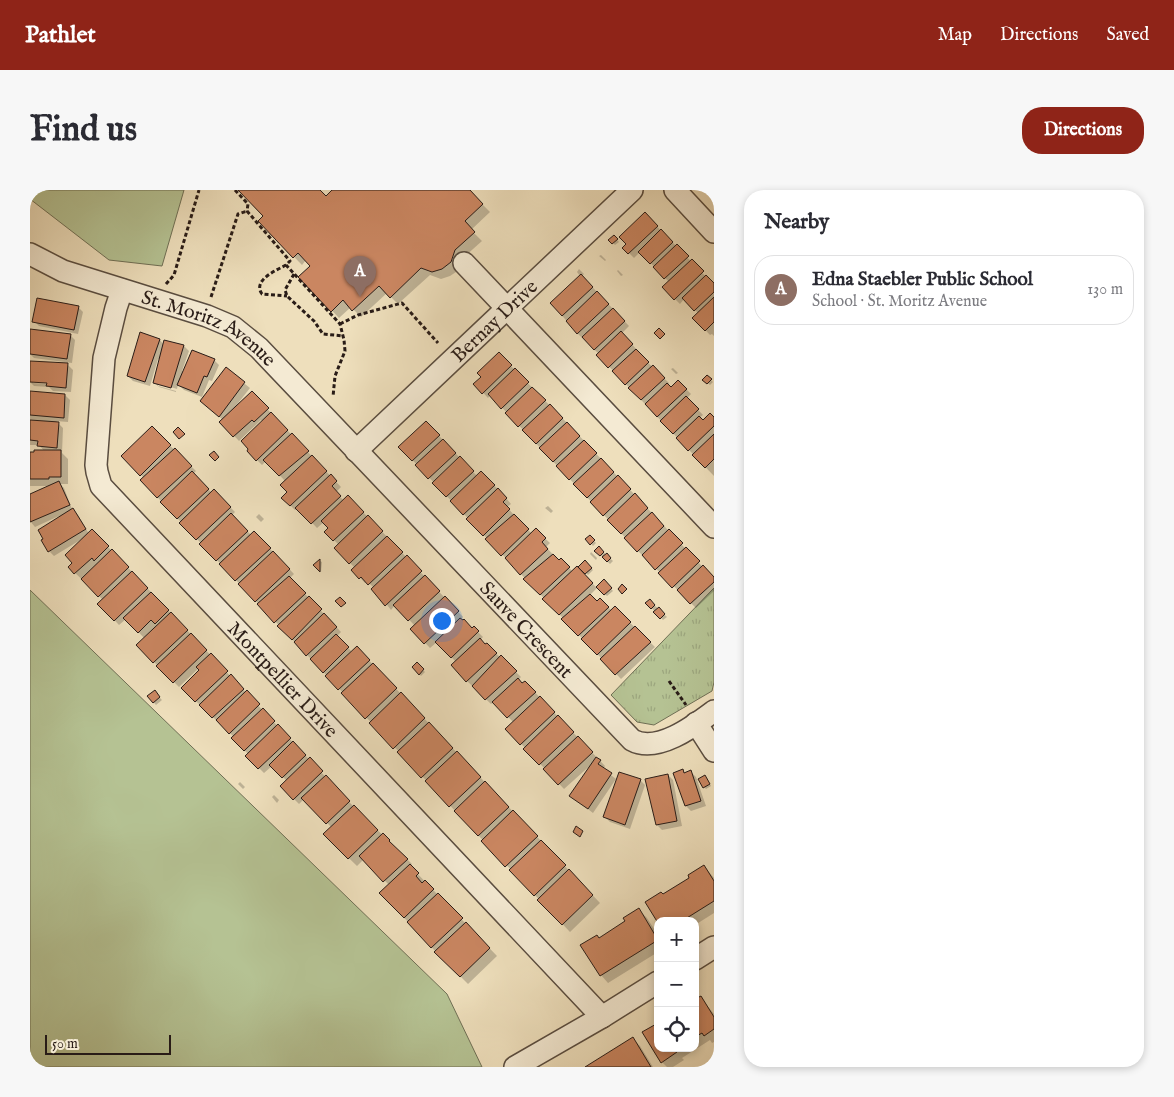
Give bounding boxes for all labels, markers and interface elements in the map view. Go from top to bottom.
text: Pathlet [25,20,96,51]
text: Map [938,24,972,47]
text: Directions [1000,24,1078,47]
text: Saved [1106,24,1149,47]
button: Directions [1022,107,1144,154]
text: Find us [30,108,137,153]
text: Nearby [764,209,829,236]
pin: A [344,256,376,297]
text: Edna Staebler Public School [812,268,1033,292]
street label: Bernay Drive [447,275,544,368]
text: A [776,280,786,300]
text: 130 m [1087,280,1123,300]
street label: St. Moritz Avenue [138,285,281,372]
text: School · St. Moritz Avenue [812,292,987,312]
street label: Sauve Crescent [474,577,578,684]
your location [429,608,455,634]
street label: Montpellier Drive [221,617,343,744]
map controls [654,917,699,1052]
button: + [654,917,699,962]
button: − [654,962,699,1007]
button: locate [654,1007,699,1052]
scale bar [45,1032,171,1055]
text: 50 m [52,1035,78,1053]

